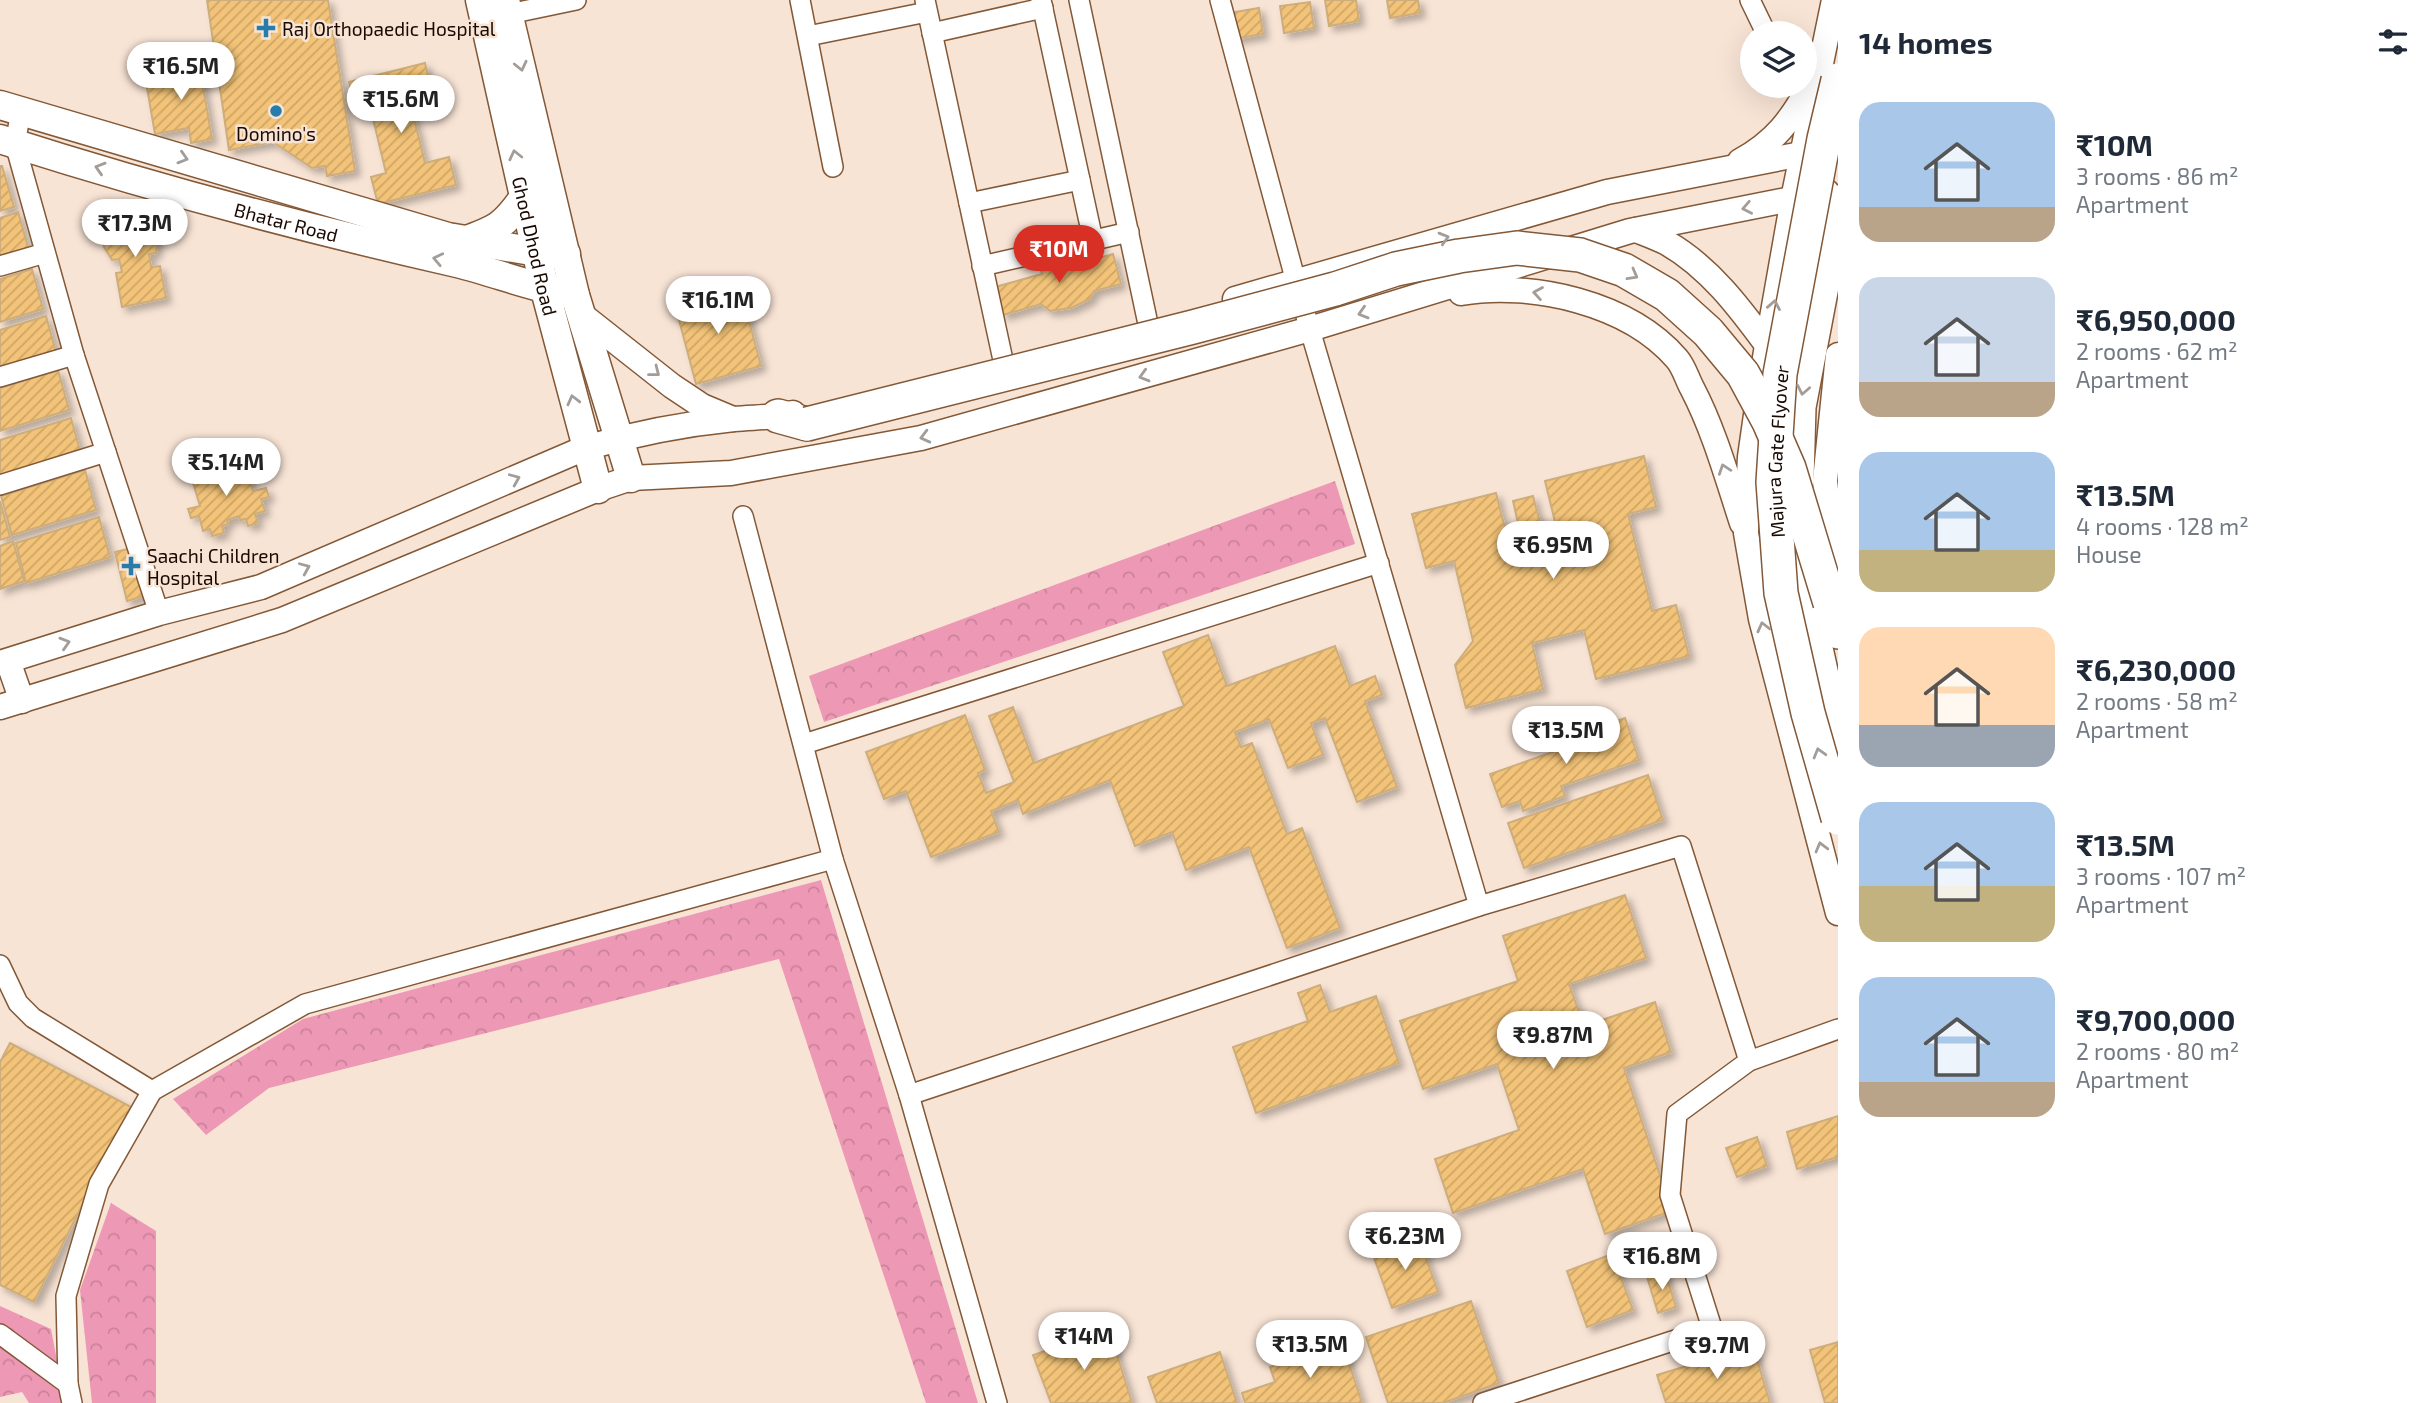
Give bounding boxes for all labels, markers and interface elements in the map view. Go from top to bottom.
place label: Raj Orthopaedic Hospital [282,17,496,40]
marker: Raj Orthopaedic Hospital [256,18,276,38]
map controls [1740,21,1817,98]
button: layers [1740,21,1817,98]
icon: filters [2374,23,2412,61]
text: 14 homes [1859,24,1993,60]
pin: ₹16.5M [124,42,238,102]
text: ₹16.5M [143,51,219,79]
one-way arrow [513,60,527,72]
pin: ₹15.6M [344,76,458,135]
text: ₹15.6M [363,84,439,112]
marker: Domino's [268,103,284,119]
place label: Domino's [236,122,316,145]
text: ₹10M [2076,126,2153,162]
icon: home [1915,130,1999,214]
one-way arrow [508,149,523,161]
one-way arrow [177,150,189,165]
one-way arrow [94,162,106,177]
text: 3 rooms · 86 m² [2076,162,2238,190]
street label: Ghod Dhod Road [508,174,563,318]
text: Apartment [2076,190,2189,218]
street label: Bhatar Road [232,197,341,246]
one-way arrow [1741,199,1753,214]
pin: ₹17.3M [78,200,192,259]
text: ₹17.3M [98,208,172,236]
pin: ₹10M [1018,226,1100,285]
one-way arrow [1438,232,1450,247]
text: ₹10M [1029,234,1089,262]
one-way arrow [432,253,444,268]
one-way arrow [1626,267,1638,281]
pin: ₹16.1M [661,276,775,336]
text: ₹16.1M [682,285,754,313]
one-way arrow [1532,286,1544,301]
one-way arrow [1766,299,1781,311]
text: ₹6,950,000 [2076,301,2236,337]
one-way arrow [1357,305,1369,319]
icon: home [1915,305,1999,389]
text: 2 rooms · 62 m² [2076,337,2238,365]
street label: Majura Gate Flyover [1761,363,1793,539]
one-way arrow [648,364,660,377]
text: Apartment [2076,365,2189,393]
one-way arrow [1138,368,1150,382]
one-way arrow [1796,384,1811,396]
one-way arrow [567,394,581,406]
one-way arrow [919,429,931,443]
pin: ₹5.14M [169,438,283,498]
text: ₹5.14M [188,447,264,475]
one-way arrow [1718,463,1732,475]
one-way arrow [508,473,520,487]
text: ₹13.5M [2076,476,2175,512]
icon: home [1915,480,1999,564]
text: 4 rooms · 128 m² [2076,512,2249,540]
pin: ₹6.95M [1496,522,1610,581]
text: ₹6.95M [1513,530,1593,558]
text: House [2076,540,2142,568]
place label: Saachi Children Hospital [147,544,280,589]
marker: Saachi Children Hospital [121,556,141,576]
one-way arrow [298,562,311,576]
one-way arrow [1757,621,1771,633]
one-way arrow [58,637,71,651]
text: ₹6,230,000 [2076,651,2236,687]
icon: home [1915,655,1999,739]
text: 2 rooms · 58 m² [2076,687,2238,715]
pin: ₹13.5M [1509,706,1623,766]
text: ₹13.5M [1528,715,1604,743]
text: Apartment [2076,715,2189,743]
one-way arrow [1813,747,1828,759]
text: ₹13.5M [2076,826,2175,862]
icon: home [1915,830,1999,914]
one-way arrow [1815,841,1829,853]
text: 3 rooms · 107 m² [2076,862,2246,890]
text: Apartment [2076,890,2189,918]
text: ₹9,700,000 [2076,1001,2235,1037]
icon: home [1915,1005,1999,1089]
pin: ₹9.87M [1496,1012,1610,1071]
text: ₹9.87M [1513,1020,1593,1048]
text: 2 rooms · 80 m² [2076,1037,2239,1065]
text: Apartment [2076,1065,2189,1093]
pin: ₹6.23M [1348,1212,1462,1272]
text: ₹6.23M [1365,1221,1445,1249]
pin: ₹16.8M [1605,1232,1719,1292]
text: ₹16.8M [1623,1241,1701,1269]
pin: ₹14M [1043,1312,1125,1372]
pin: ₹13.5M [1253,1320,1367,1380]
text: ₹14M [1054,1321,1114,1349]
pin: ₹9.7M [1668,1322,1766,1381]
text: ₹13.5M [1272,1329,1348,1357]
text: ₹9.7M [1684,1330,1750,1358]

